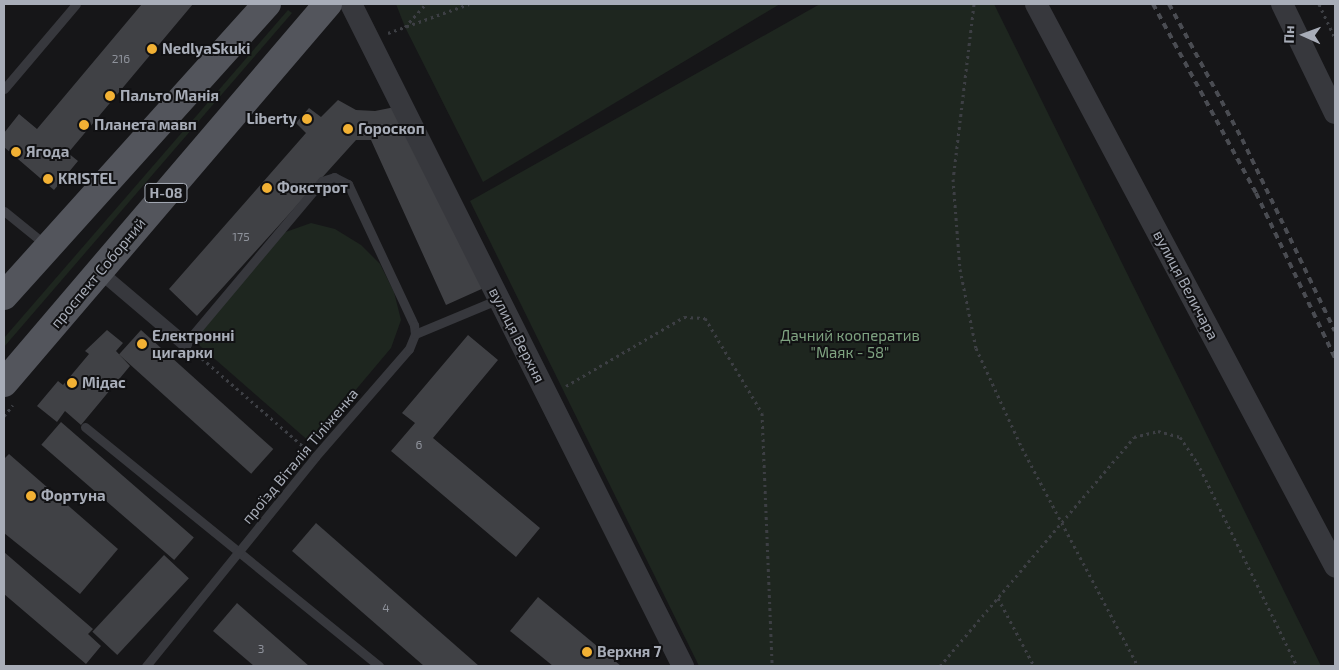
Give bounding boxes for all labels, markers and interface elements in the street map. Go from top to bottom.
north arrow [1279,10,1329,60]
text: Пн [1280,25,1297,44]
place label: NedlyaSkuki [162,40,250,58]
marker: NedlyaSkuki [146,43,158,55]
house number: 216 [112,52,130,66]
place label: Пальто Манія [120,87,219,105]
marker: Пальто Манія [104,90,116,102]
place label: Liberty [246,110,297,128]
marker: Liberty [301,113,313,125]
place label: Планета мавп [94,116,197,134]
marker: Планета мавп [78,119,90,131]
place label: Гороскоп [358,120,425,138]
marker: Гороскоп [342,123,354,135]
place label: Ягода [26,143,69,161]
marker: Ягода [10,146,22,158]
place label: KRISTEL [58,170,116,188]
marker: KRISTEL [42,173,54,185]
place label: Фокстрот [277,179,348,197]
road number: Н-08 [144,182,188,204]
marker: Фокстрот [261,182,273,194]
street label: проспект Соборний [47,214,149,332]
street label: вулиця Величара [1150,227,1222,343]
house number: 175 [232,230,250,244]
street label: вулиця Верхня [485,284,549,386]
place label: Електронні цигарки [152,326,234,361]
park label: Дачний кооператив "Маяк - 58" [780,326,920,361]
marker: Електронні цигарки [136,338,148,350]
place label: Мідас [82,374,126,392]
marker: Мідас [66,377,78,389]
street label: проїзд Віталія Тіліженка [238,385,362,527]
house number: 6 [416,438,422,452]
place label: Фортуна [41,487,106,505]
marker: Фортуна [25,490,37,502]
house number: 4 [382,601,390,615]
house number: 3 [258,642,264,656]
place label: Верхня 7 [597,643,661,661]
marker: Верхня 7 [581,646,593,658]

